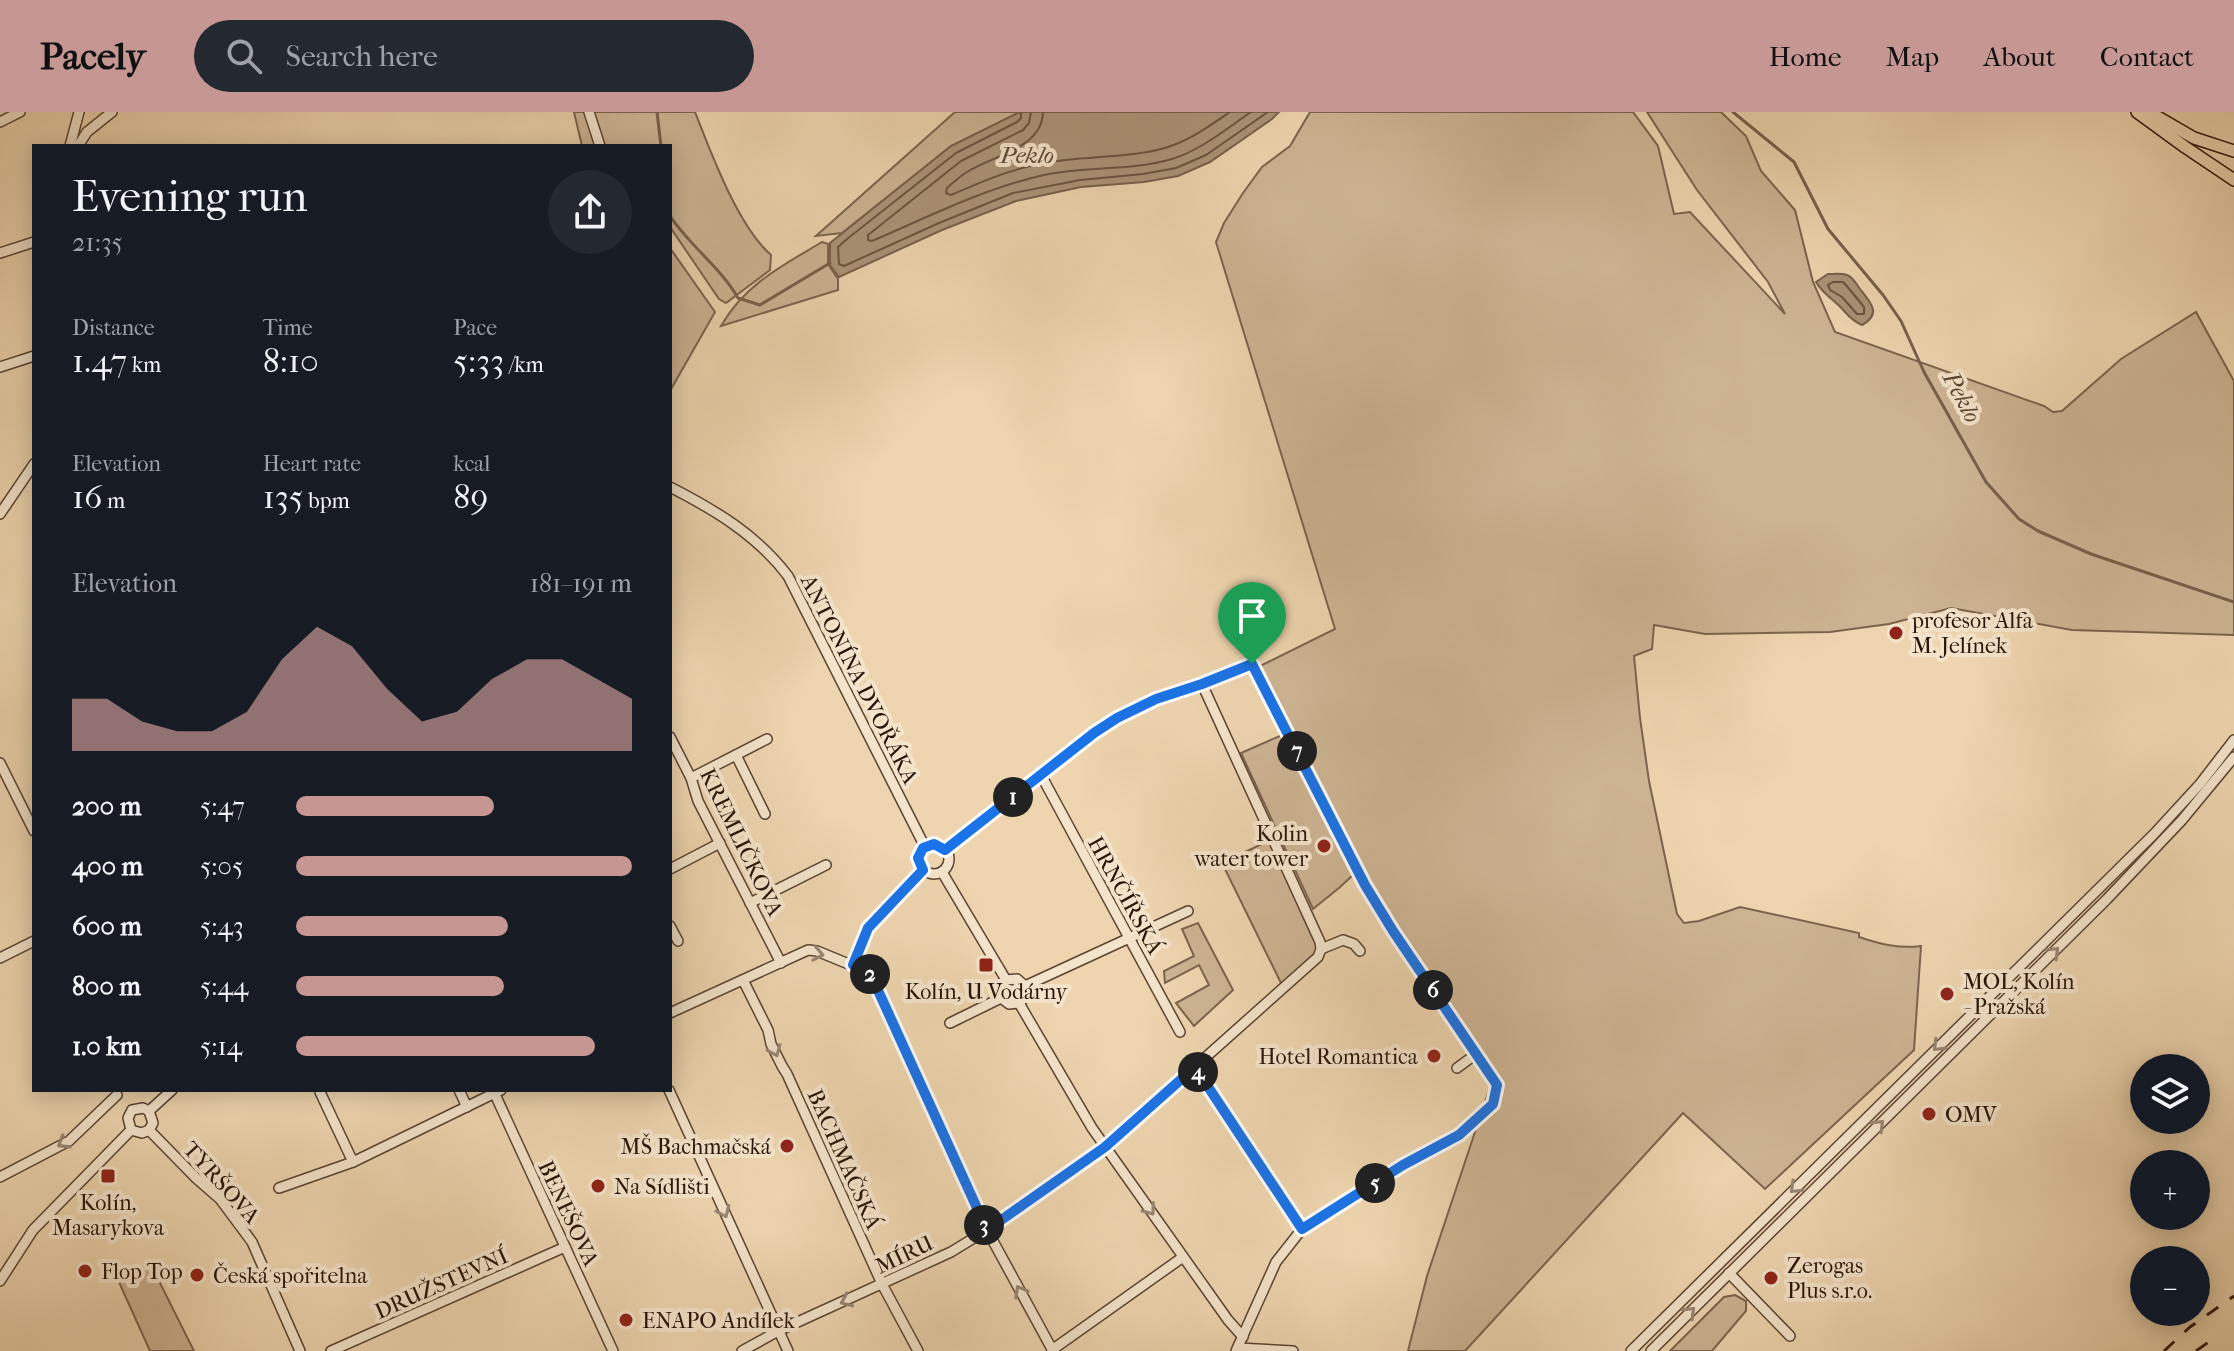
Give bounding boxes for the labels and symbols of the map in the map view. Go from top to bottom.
water label: Peklo [999,141,1054,169]
water label: Peklo [1937,366,1987,427]
street label: ANTONÍNA DVOŘÁKA [795,569,924,789]
pin [1218,582,1286,664]
place label: profesor Alfa M. Jelínek [1911,608,2034,659]
marker: profesor Alfa M. Jelínek [1887,624,1905,642]
pin: 7 [1277,731,1317,771]
street label: KREMLIČKOVA [694,764,789,921]
pin: 1 [993,777,1033,817]
place label: Kolin water tower [1193,821,1309,872]
street label: HRNČÍŘSKÁ [1082,832,1169,960]
marker: Kolin water tower [1315,837,1333,855]
one-way arrow [810,945,824,962]
one-way arrow [2045,947,2059,961]
pin: 2 [850,954,890,994]
marker: Kolín, U Vodárny [977,956,995,974]
place label: MOL, Kolín - Pražská [1963,969,2075,1020]
pin: 6 [1413,970,1453,1010]
place label: Kolín, U Vodárny [905,979,1069,1005]
marker: MOL, Kolín - Pražská [1938,985,1956,1003]
one-way arrow [1933,1037,1947,1051]
one-way arrow [765,1043,781,1057]
place label: Hotel Romantica [1259,1044,1419,1070]
marker: Hotel Romantica [1425,1047,1443,1065]
pin: 4 [1178,1052,1218,1092]
street label: BACHMAČSKÁ [802,1085,888,1234]
place label: OMV [1945,1102,1997,1128]
marker: OMV [1920,1105,1938,1123]
one-way arrow [1870,1120,1885,1134]
one-way arrow [57,1133,72,1149]
place label: MŠ Bachmačská [621,1133,772,1160]
street label: TYRŠOVA [178,1136,266,1230]
marker: MŠ Bachmačská [778,1137,796,1155]
street label: BENEŠOVA [532,1156,605,1271]
pin: 5 [1355,1163,1395,1203]
marker: Kolín, Masarykova [99,1167,117,1185]
place label: Na Sídlišti [614,1174,710,1200]
marker: Na Sídlišti [589,1177,607,1195]
one-way arrow [1790,1179,1804,1193]
place label: Kolín, Masarykova [52,1190,165,1241]
one-way arrow [1140,1202,1155,1216]
one-way arrow [714,1204,730,1218]
pin: 3 [964,1205,1004,1245]
street label: MÍRU [871,1229,938,1280]
street label: DRUŽSTEVNÍ [370,1242,512,1325]
place label: Zerogas Plus s.r.o. [1787,1253,1872,1304]
place label: Flop Top [101,1259,183,1285]
marker: Flop Top [76,1262,94,1280]
place label: Česká spořitelna [213,1262,368,1289]
marker: Česká spořitelna [188,1266,206,1284]
marker: Zerogas Plus s.r.o. [1762,1269,1780,1287]
one-way arrow [1014,1284,1029,1299]
one-way arrow [840,1291,854,1307]
one-way arrow [1681,1307,1695,1321]
place label: ENAPO Andílek [642,1308,796,1334]
marker: ENAPO Andílek [617,1311,635,1329]

